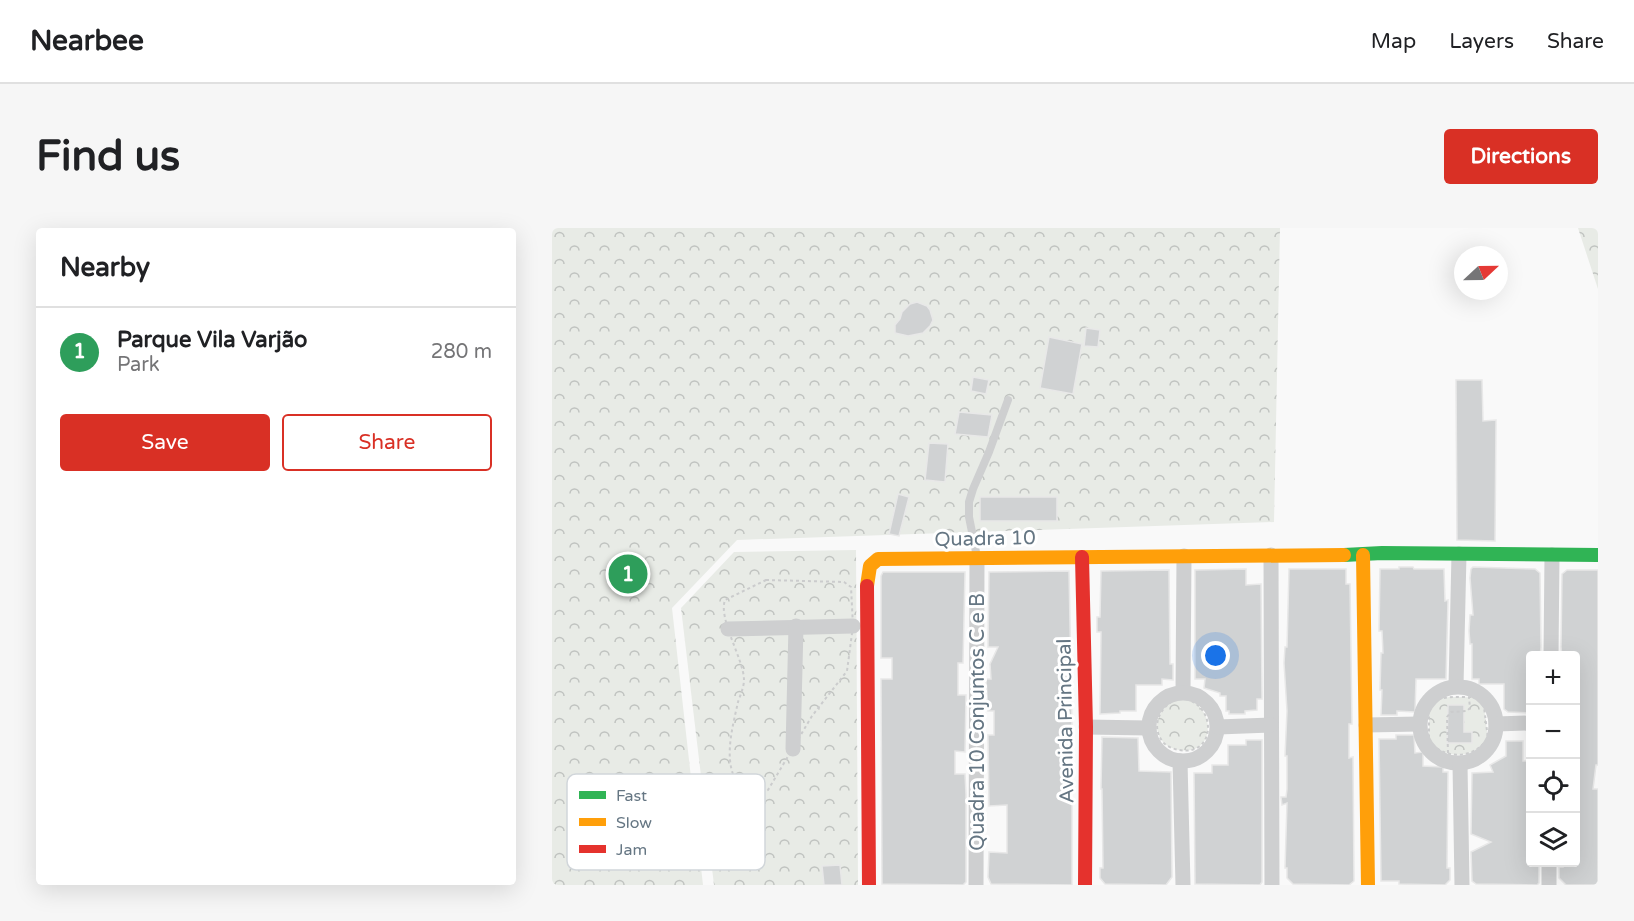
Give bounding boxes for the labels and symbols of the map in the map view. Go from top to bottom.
north arrow [1454,246,1508,300]
street label: Quadra 10 [934,526,1036,552]
pin: 1 [608,552,648,596]
street label: Quadra 10 Conjuntos C e B [966,593,990,851]
street label: Avenida Principal [1053,638,1079,804]
your location [1201,641,1230,670]
legend [567,774,765,870]
text: Fast [616,786,647,806]
text: Slow [616,813,652,833]
text: Jam [616,840,647,860]

